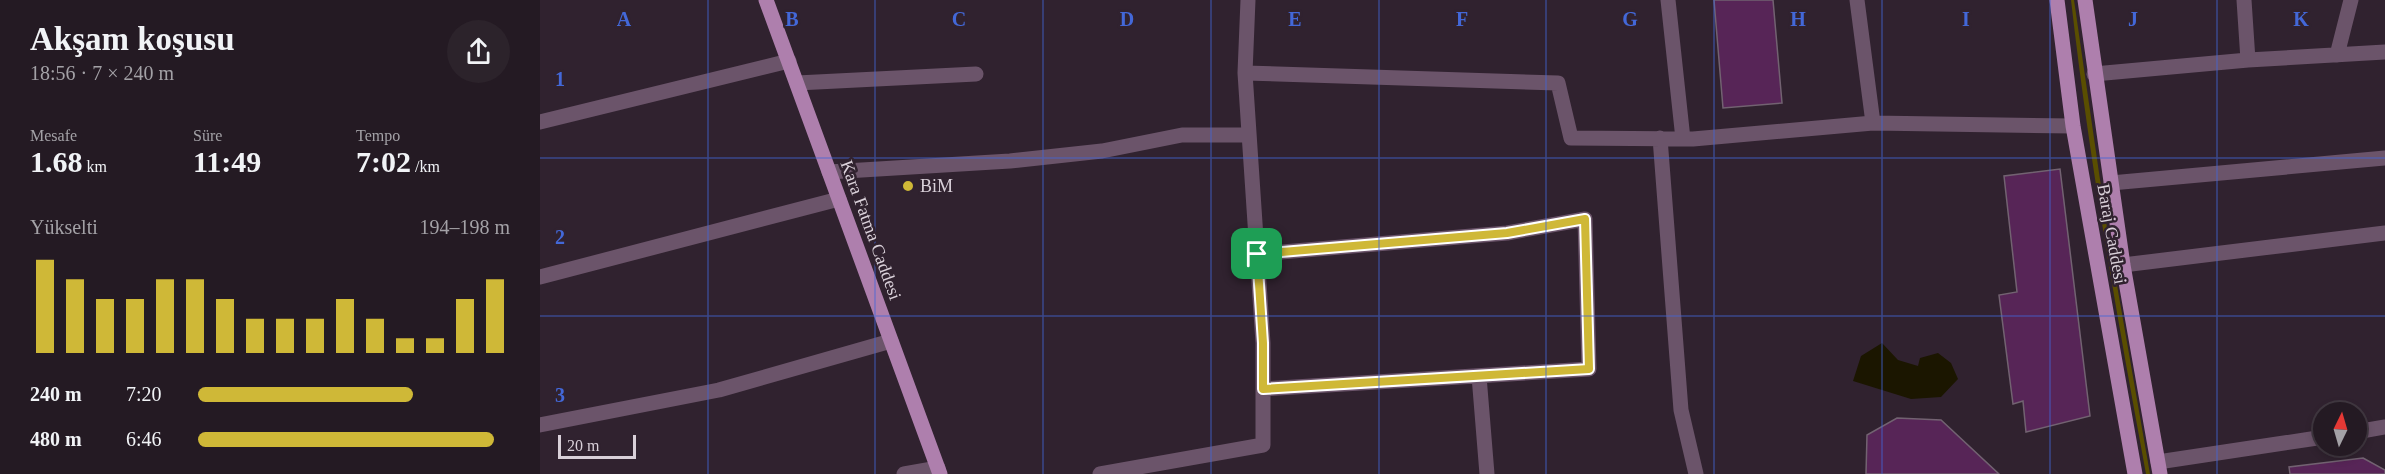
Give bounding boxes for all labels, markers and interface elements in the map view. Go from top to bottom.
text: A [617,8,632,30]
text: B [785,8,799,30]
text: C [952,8,966,30]
text: D [1120,8,1134,30]
text: E [1288,8,1302,30]
text: F [1456,8,1468,30]
text: G [1622,8,1638,30]
text: H [1790,8,1806,30]
text: I [1962,8,1970,30]
text: J [2128,8,2138,30]
text: K [2293,8,2309,30]
button: share [447,20,510,83]
text: Akşam koşusu [30,21,235,57]
text: 18:56 · 7 × 240 m [30,62,174,84]
text: 1 [555,68,565,90]
text: Mesafe [30,127,77,144]
text: Süre [193,127,222,144]
text: Tempo [356,127,400,144]
text: 1.68 [30,145,83,178]
text: 11:49 [193,145,261,178]
text: 7:02 [356,145,411,178]
text: km [83,158,107,175]
text: /km [411,158,440,175]
street label: Kara Fatma Caddesi [836,158,906,302]
place label: BiM [920,176,953,196]
marker: BiM [901,179,915,193]
street label: Baraj Caddesi [2093,182,2131,286]
text: Yükselti [30,216,98,238]
text: 194–198 m [419,216,510,238]
text: 2 [555,226,565,248]
pin [1231,228,1282,279]
icon: arrive [1240,237,1273,270]
text: 240 m [30,383,82,405]
text: 7:20 [126,383,162,405]
text: 3 [555,384,565,406]
north arrow [2313,402,2367,456]
map controls [2313,402,2367,456]
text: 480 m [30,428,82,450]
text: 6:46 [126,428,162,450]
scale bar [558,432,636,460]
text: 20 m [567,437,599,454]

